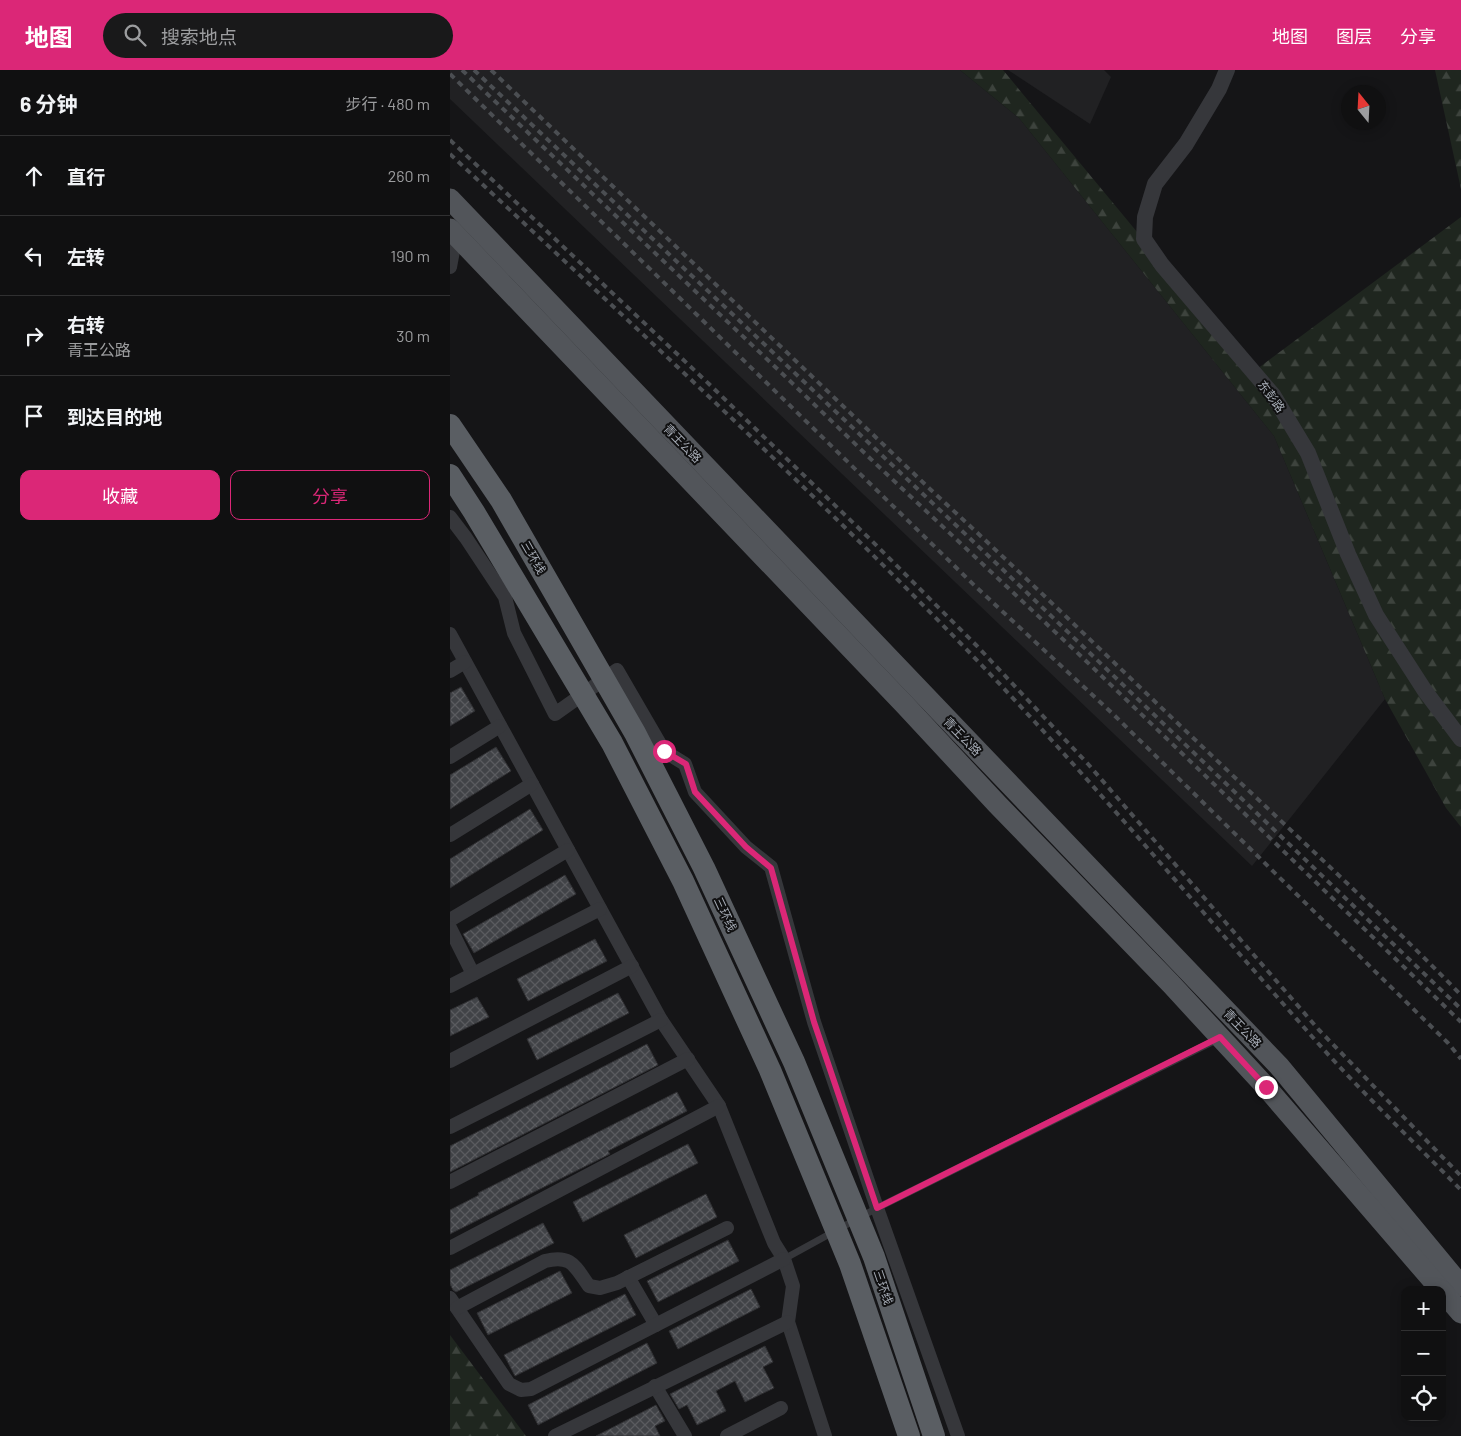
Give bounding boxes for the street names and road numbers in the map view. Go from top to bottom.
street label: 东彭路 [1256,377,1288,415]
street label: 青王公路 [661,421,705,465]
street label: 三环线 [519,538,549,576]
street label: 青王公路 [941,714,985,758]
street label: 三环线 [712,895,740,933]
street label: 青王公路 [1221,1006,1265,1050]
street label: 三环线 [872,1268,896,1306]

